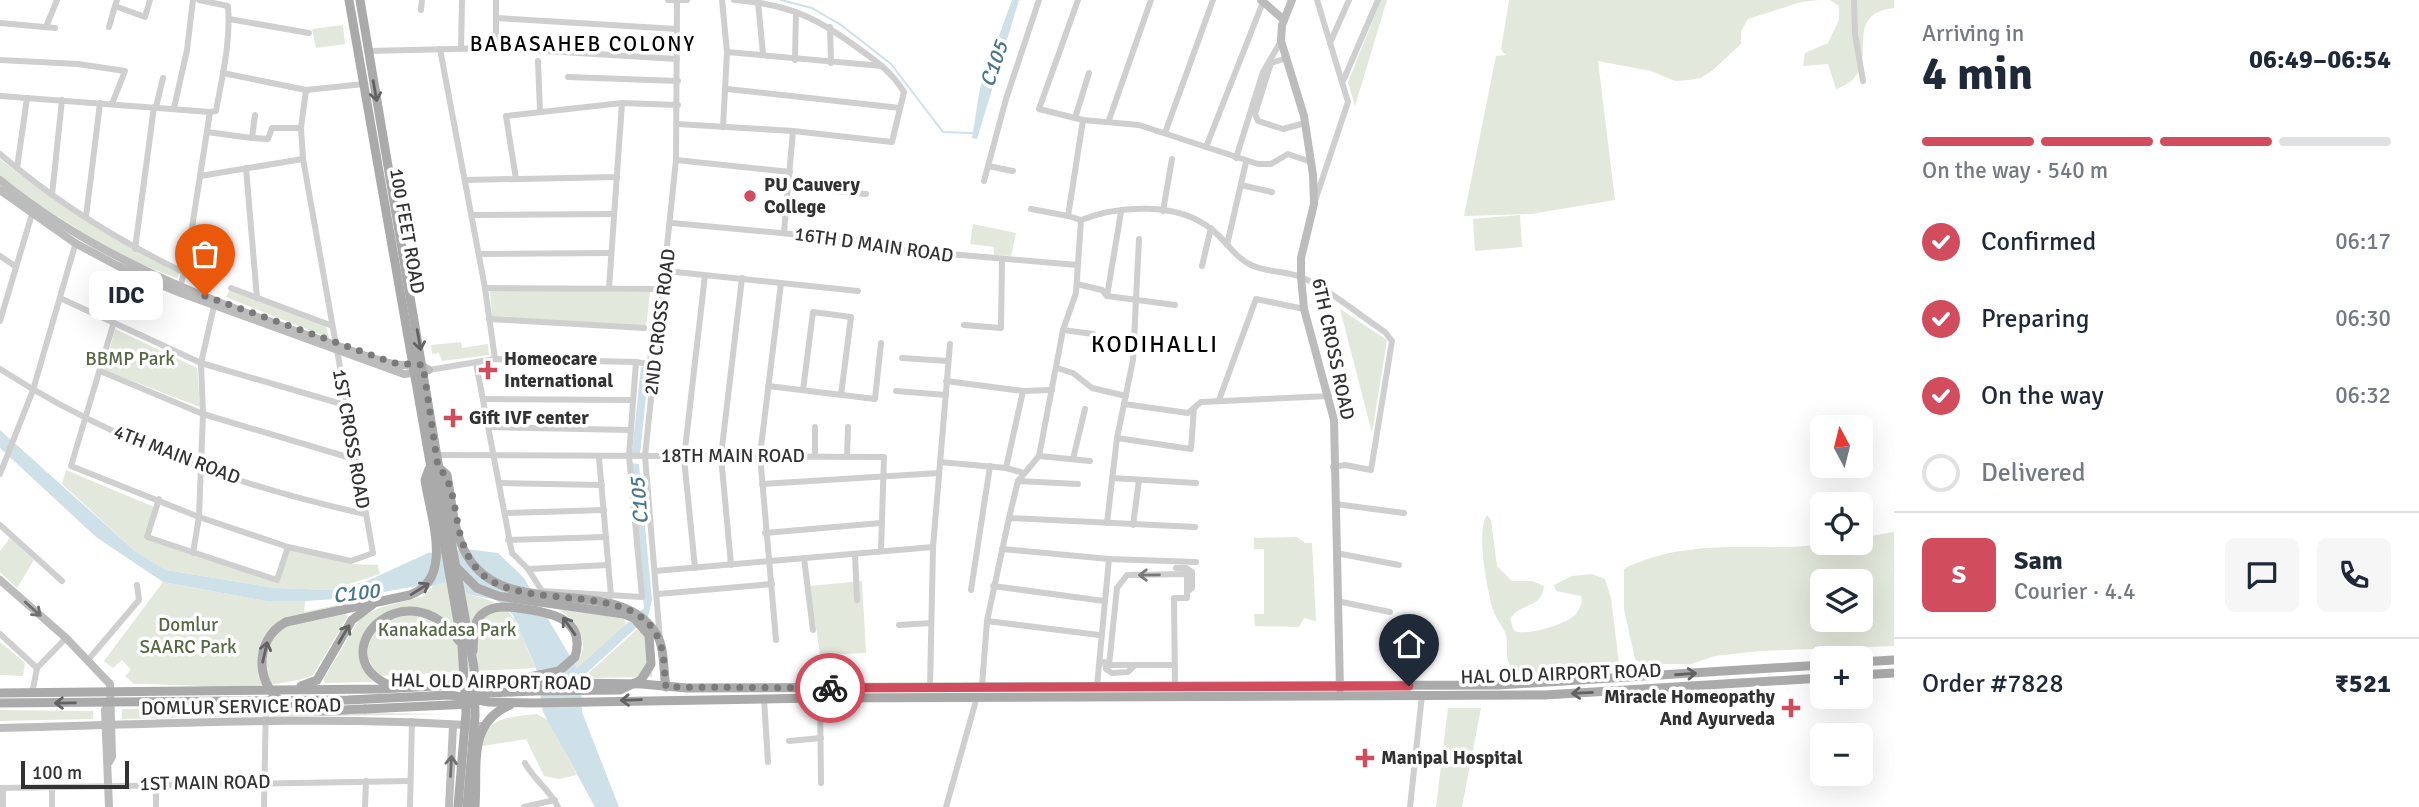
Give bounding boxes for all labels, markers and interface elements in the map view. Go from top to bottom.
text: Arriving in [1922,19,2024,48]
district label: BABASAHEB COLONY [470,31,696,57]
water label: C105 [974,36,1014,90]
text: 06:49–06:54 [2249,44,2391,76]
text: 4 min [1922,46,2033,102]
one-way arrow [369,80,382,102]
text: On the way · 540 m [1922,156,2108,185]
street label: 100 FEET ROAD [384,166,430,296]
place label: PU Cauvery College [764,173,860,219]
marker: PU Cauvery College [742,188,758,204]
street label: 16TH D MAIN ROAD [793,222,955,268]
icon: check [1922,223,1960,261]
pin [175,224,235,296]
text: Confirmed [1981,226,2096,258]
text: 06:17 [2335,227,2391,256]
icon: bag [186,235,224,273]
street label: 2ND CROSS ROAD [639,247,681,397]
callout: IDC [90,272,163,320]
street label: 6TH CROSS ROAD [1306,276,1360,422]
text: IDC [108,281,144,310]
icon: check [1922,300,1960,338]
text: Preparing [1981,303,2089,335]
text: 06:30 [2335,304,2391,333]
one-way arrow [413,328,426,351]
district label: KODIHALLI [1091,330,1219,359]
park label: BBMP Park [85,347,175,371]
place label: Homeocare International [504,347,613,393]
marker: Homeocare International [478,360,498,380]
street label: 1ST CROSS ROAD [327,367,375,511]
icon: check [1922,377,1960,415]
text: On the way [1981,380,2104,412]
text: 06:32 [2335,381,2391,410]
place label: Gift IVF center [469,406,589,430]
marker: Gift IVF center [443,408,463,428]
north arrow [1810,415,1872,478]
map controls [1810,415,1873,786]
street label: 4TH MAIN ROAD [110,420,244,490]
street label: 18TH MAIN ROAD [661,444,805,468]
text: Delivered [1981,457,2086,489]
water label: C105 [624,475,654,525]
button: locate [1810,492,1873,555]
button: chat [2225,538,2299,612]
button: phone [2317,538,2391,612]
text: Sam [2014,545,2063,577]
text: S [1952,559,1966,591]
one-way arrow [1138,568,1161,581]
button: layers [1810,569,1873,632]
water label: C100 [331,577,382,609]
text: Courier · 4.4 [2014,577,2135,606]
one-way arrow [409,581,429,595]
one-way arrow [24,601,42,617]
park label: Domlur SAARC Park [139,613,237,659]
pin [1379,614,1439,686]
one-way arrow [562,617,577,636]
park label: Kanakadasa Park [378,618,517,642]
one-way arrow [338,625,352,645]
icon: home [1390,625,1428,663]
one-way arrow [258,641,272,664]
button: + [1810,646,1873,709]
courier [795,653,865,723]
street label: HAL OLD AIRPORT ROAD [1460,659,1662,689]
one-way arrow [1674,667,1697,680]
street label: HAL OLD AIRPORT ROAD [390,668,592,696]
text: Order #7828 [1922,668,2063,700]
text: ₹521 [2335,668,2391,700]
icon: bike [811,669,849,707]
place label: Miracle Homeopathy And Ayurveda [1604,685,1776,731]
one-way arrow [1571,686,1594,699]
street label: DOMLUR SERVICE ROAD [141,693,341,721]
one-way arrow [619,694,642,707]
one-way arrow [54,696,77,710]
marker: Miracle Homeopathy And Ayurveda [1781,698,1801,718]
button: − [1810,723,1873,786]
place label: Manipal Hospital [1381,746,1523,770]
marker: Manipal Hospital [1355,748,1375,768]
one-way arrow [444,755,457,778]
scale bar [21,758,130,790]
text: 100 m [32,761,82,785]
street label: 1ST MAIN ROAD [139,770,271,796]

